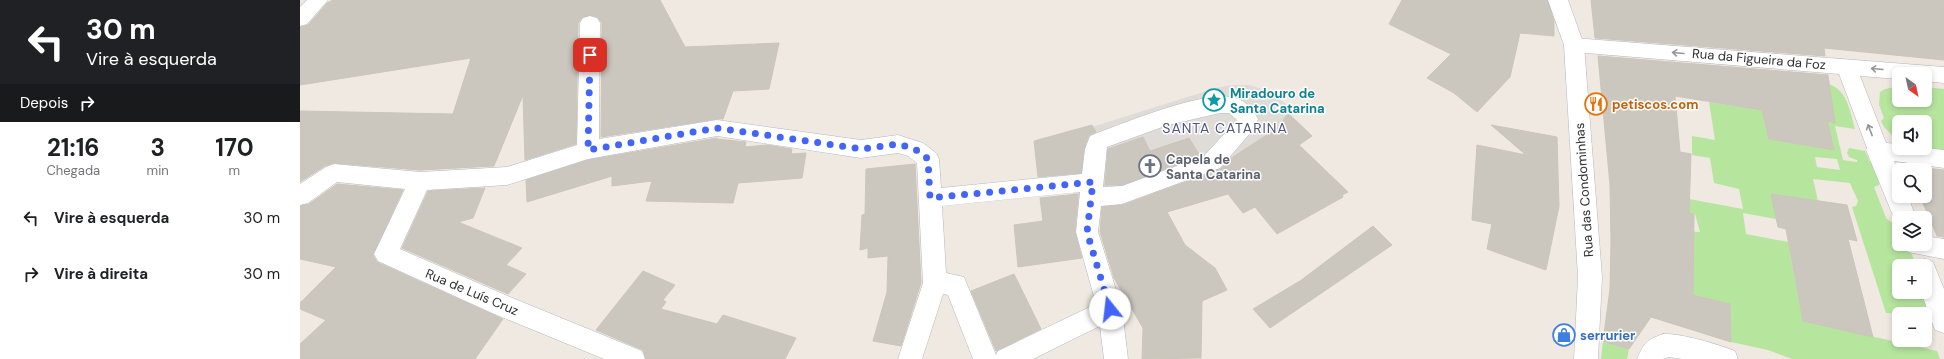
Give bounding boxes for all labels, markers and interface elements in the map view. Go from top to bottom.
text: 30 m [86,11,156,48]
icon: left [20,16,72,68]
pin [573,38,607,72]
icon: arrive [579,44,601,66]
street label: Rua da Figueira da Foz [1691,45,1827,73]
text: Vire à esquerda [86,47,217,71]
one-way arrow [1672,49,1685,56]
one-way arrow [1871,65,1884,72]
north arrow [1892,67,1932,107]
map controls [1892,67,1932,347]
place label: Miradouro de Santa Catarina [1230,85,1325,117]
place icon: Miradouro de Santa Catarina [1201,87,1227,113]
restaurant icon: petiscos.com [1583,91,1609,117]
icon: right [76,92,98,114]
text: Depois [20,93,68,113]
place label: petiscos.com [1612,96,1698,113]
button: sound [1892,115,1932,155]
district label: SANTA CATARINA [1162,119,1288,137]
street label: Rua das Condominhas [1571,122,1597,258]
one-way arrow [1865,124,1873,136]
text: 21:16 [47,132,100,163]
text: 3 [150,132,165,163]
text: 170 [215,132,254,163]
place label: Capela de Santa Catarina [1166,151,1261,183]
church icon: Capela de Santa Catarina [1137,153,1163,179]
text: Chegada [46,162,100,179]
text: min [147,162,169,179]
text: m [229,162,240,179]
button: search [1892,163,1932,203]
icon: left [20,207,42,229]
text: Vire à esquerda [54,208,169,228]
text: 30 m [244,208,280,228]
button: layers [1892,211,1932,251]
button: + [1892,259,1932,299]
icon: right [20,263,42,285]
text: Vire à direita [54,264,148,284]
text: 30 m [244,264,280,284]
street label: Rua de Luís Cruz [423,265,521,319]
position arrow [1089,288,1131,330]
button: − [1892,307,1932,347]
shop icon: serrurier [1551,322,1577,348]
place label: serrurier [1580,327,1636,344]

